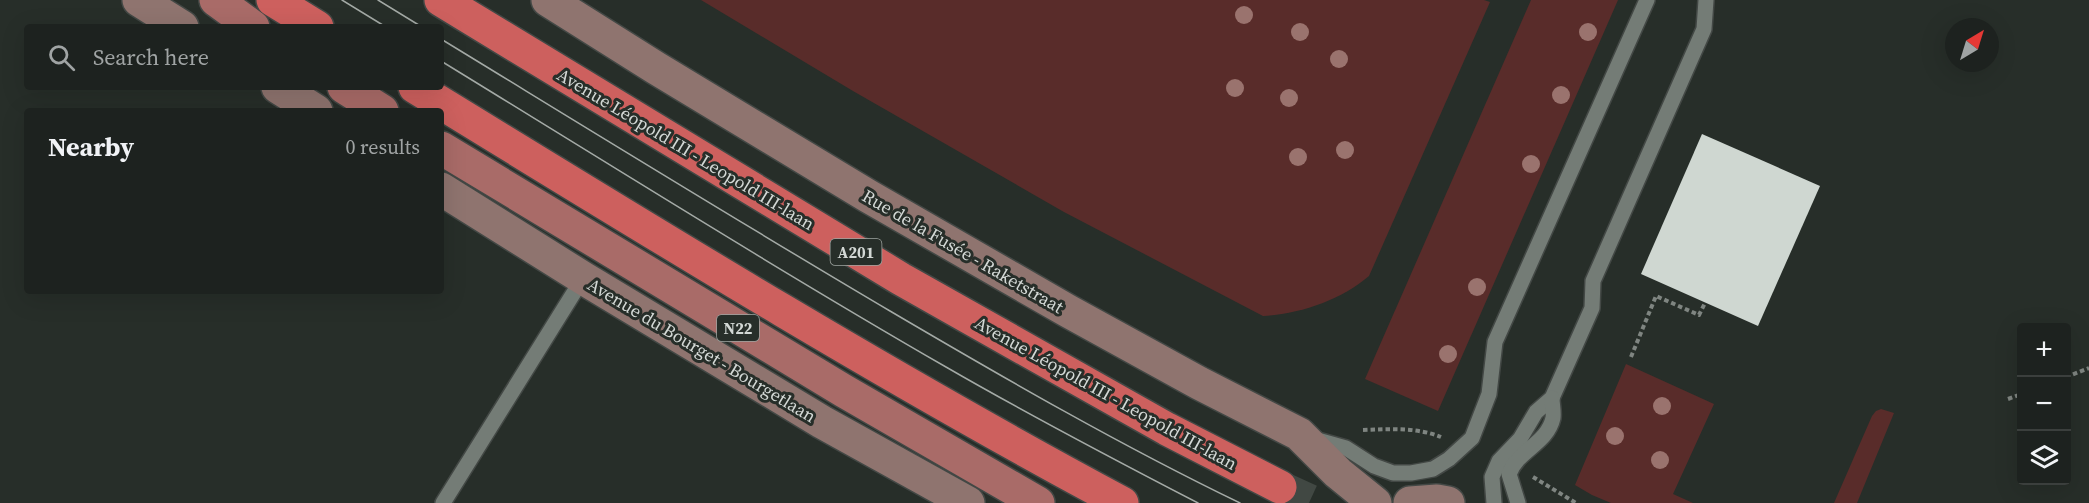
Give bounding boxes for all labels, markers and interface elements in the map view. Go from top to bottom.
north arrow [1945,18,1999,72]
search box [24,24,444,90]
icon: search [45,41,78,74]
text: Search here [93,42,209,72]
street label: Avenue Léopold III - Leopold III-laan [553,62,820,236]
text: Nearby [48,129,134,165]
text: 0 results [345,133,420,161]
street label: Rue de la Fusée - Raketstraat [858,183,1068,319]
road number: A201 [830,239,882,265]
street label: Avenue du Bourget - Bourgetlaan [583,272,821,428]
street label: Avenue Léopold III - Leopold III-laan [970,310,1242,476]
road number: N22 [717,315,759,341]
map controls [2017,323,2071,485]
button: + [2017,323,2071,377]
button: − [2017,377,2071,431]
button: layers [2017,431,2071,485]

